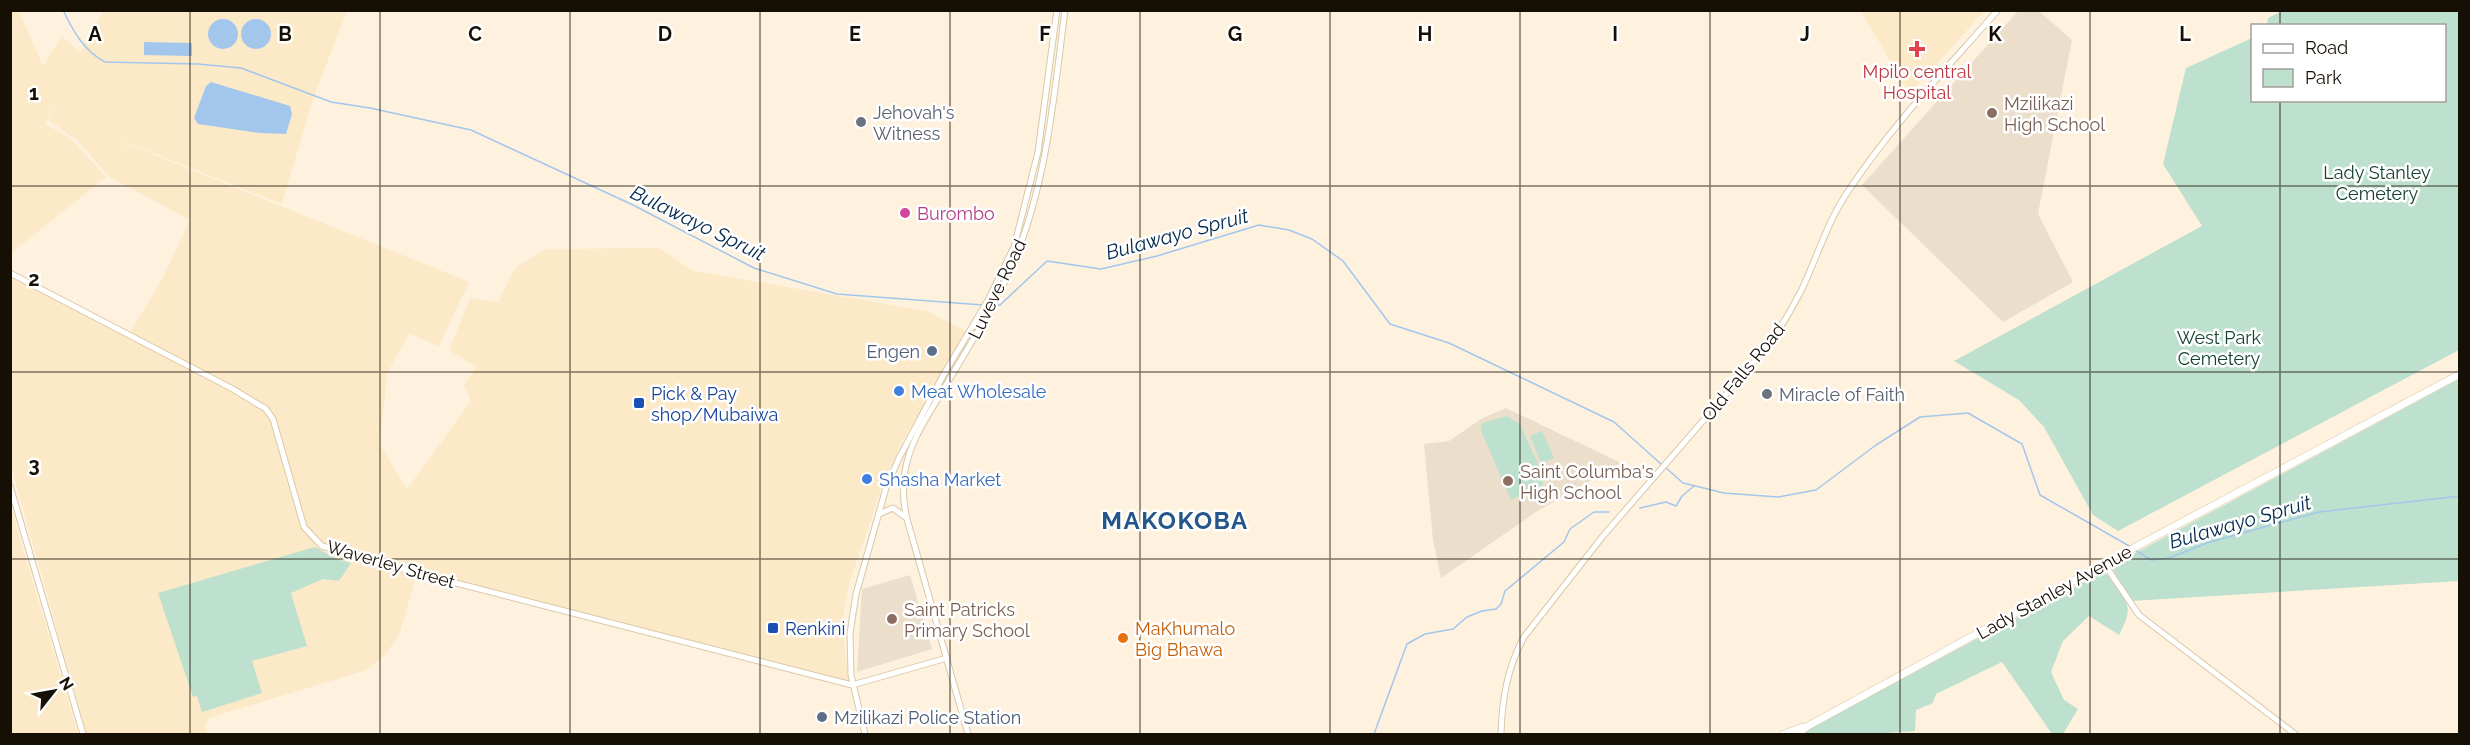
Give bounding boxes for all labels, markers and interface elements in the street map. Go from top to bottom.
text: A [88,22,102,46]
text: B [278,22,292,46]
text: C [468,22,482,46]
text: D [658,22,672,46]
text: E [849,22,861,46]
text: F [1039,22,1051,46]
text: G [1228,22,1242,46]
text: H [1418,22,1432,46]
text: I [1612,22,1618,46]
text: J [1800,22,1810,46]
text: K [1988,22,2002,46]
text: L [2179,22,2191,46]
legend [2251,24,2446,102]
text: Road [2305,37,2348,58]
marker: Mpilo central Hospital [1908,40,1926,58]
place label: Mpilo central Hospital [1863,61,1971,103]
text: Park [2305,67,2342,88]
text: 1 [29,81,39,105]
place label: Mzilikazi High School [2004,93,2105,135]
place label: Jehovah's Witness [873,102,955,144]
marker: Mzilikazi High School [1985,106,1999,120]
marker: Jehovah's Witness [854,115,868,129]
park label: Lady Stanley Cemetery [2323,162,2431,204]
water label: Bulawayo Spruit [627,180,770,266]
place label: Burombo [917,203,995,224]
water label: Bulawayo Spruit [1103,203,1252,265]
marker: Burombo [898,206,912,220]
street label: Luveve Road [964,236,1030,342]
text: 2 [28,267,40,291]
street label: Old Falls Road [1697,319,1789,425]
park label: West Park Cemetery [2177,327,2262,369]
place label: Engen [866,341,920,362]
marker: Engen [925,344,939,358]
place label: Meat Wholesale [911,381,1047,402]
place label: Pick & Pay shop/Mubaiwa [651,383,778,425]
marker: Meat Wholesale [892,384,906,398]
place label: Miracle of Faith [1779,384,1905,405]
marker: Miracle of Faith [1760,387,1774,401]
marker: Pick & Pay shop/Mubaiwa [632,396,646,410]
text: 3 [28,453,40,477]
place label: Saint Columba's High School [1520,461,1654,503]
place label: Shasha Market [879,469,1001,490]
marker: Shasha Market [860,472,874,486]
marker: Saint Columba's High School [1501,474,1515,488]
water label: Bulawayo Spruit [2166,490,2314,554]
district label: MAKOKOBA [1101,506,1249,535]
street label: Waverley Street [324,536,458,592]
street label: Lady Stanley Avenue [1973,540,2136,643]
place label: Saint Patricks Primary School [904,599,1030,641]
marker: Saint Patricks Primary School [885,612,899,626]
place label: Renkini [785,618,845,639]
place label: MaKhumalo Big Bhawa [1135,618,1236,660]
marker: Renkini [766,621,780,635]
marker: MaKhumalo Big Bhawa [1116,631,1130,645]
north arrow [24,661,84,721]
text: N [55,673,78,694]
place label: Mzilikazi Police Station [834,707,1021,728]
marker: Mzilikazi Police Station [815,710,829,724]

